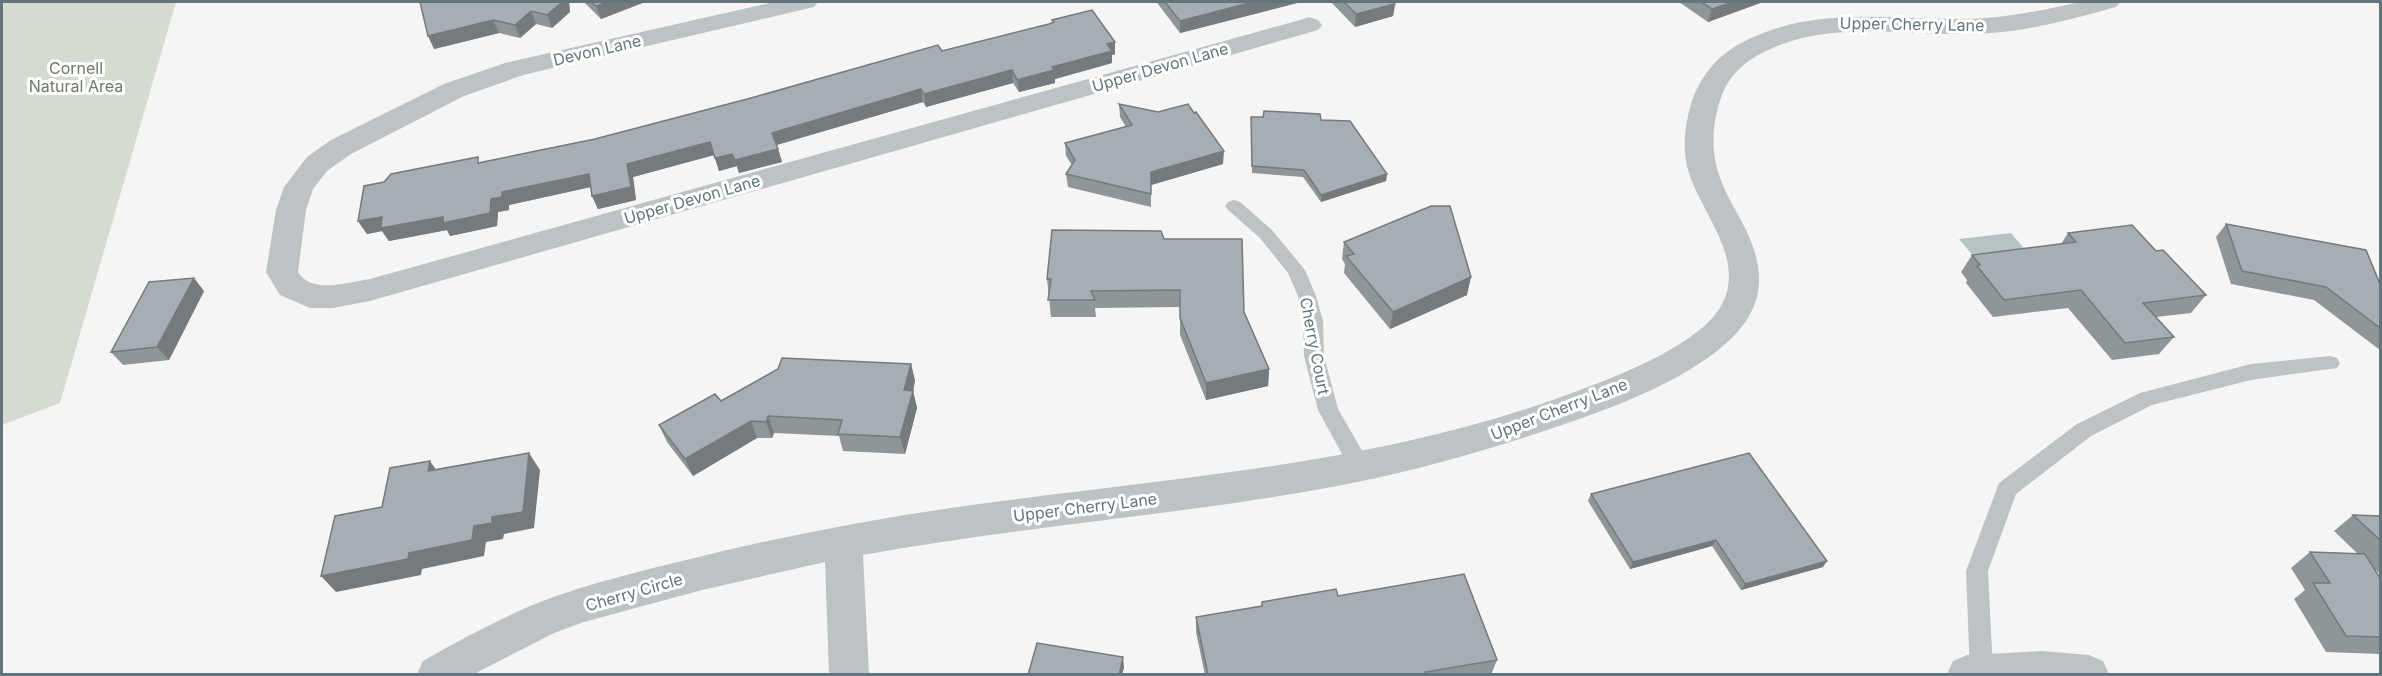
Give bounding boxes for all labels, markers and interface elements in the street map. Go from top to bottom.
street label: Upper Cherry Lane [1839,13,1985,35]
street label: Devon Lane [551,30,643,70]
street label: Upper Devon Lane [1089,38,1231,96]
park label: Cornell Natural Area [29,58,123,96]
street label: Upper Devon Lane [621,170,763,228]
street label: Cherry Court [1296,296,1334,396]
street label: Upper Cherry Lane [1488,374,1630,444]
street label: Upper Cherry Lane [1012,488,1158,526]
street label: Cherry Circle [583,569,685,615]

